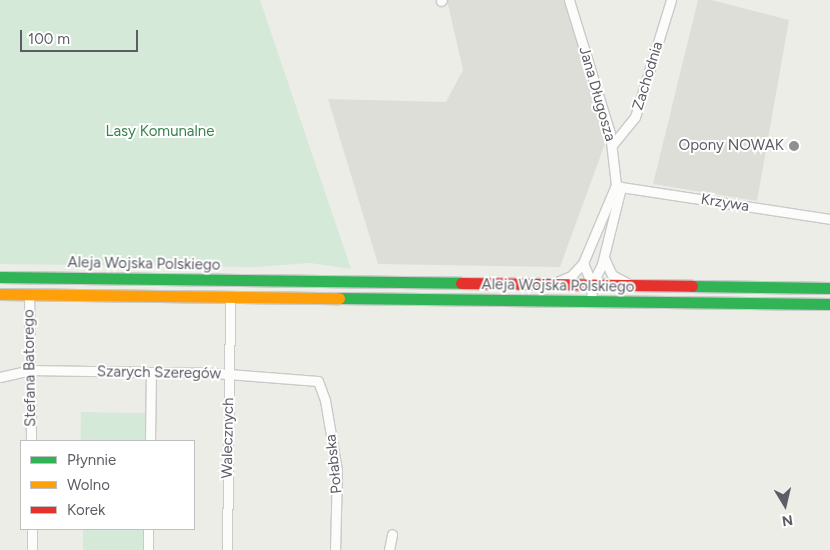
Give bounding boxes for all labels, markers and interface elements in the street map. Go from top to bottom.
scale bar [22,20,140,52]
text: 100 m [28,30,70,48]
street label: Zachodnia [629,40,667,112]
street label: Jana Długosza [575,45,619,143]
park label: Lasy Komunalne [106,123,214,141]
place label: Opony NOWAK [679,137,784,155]
marker: Opony NOWAK [788,140,800,152]
street label: Krzywa [700,190,750,216]
street label: Aleja Wojska Polskiego [67,254,221,274]
street label: Aleja Wojska Polskiego [481,276,635,296]
street label: Stefana Batorego [20,309,40,427]
street label: Szarych Szeregów [97,363,221,383]
street label: Walecznych [218,397,238,479]
street label: Połabska [322,433,346,495]
legend [20,440,195,530]
text: Płynnie [67,451,116,469]
text: Wolno [67,476,110,494]
north arrow [760,480,810,530]
text: Korek [67,501,105,519]
text: N [781,511,794,530]

